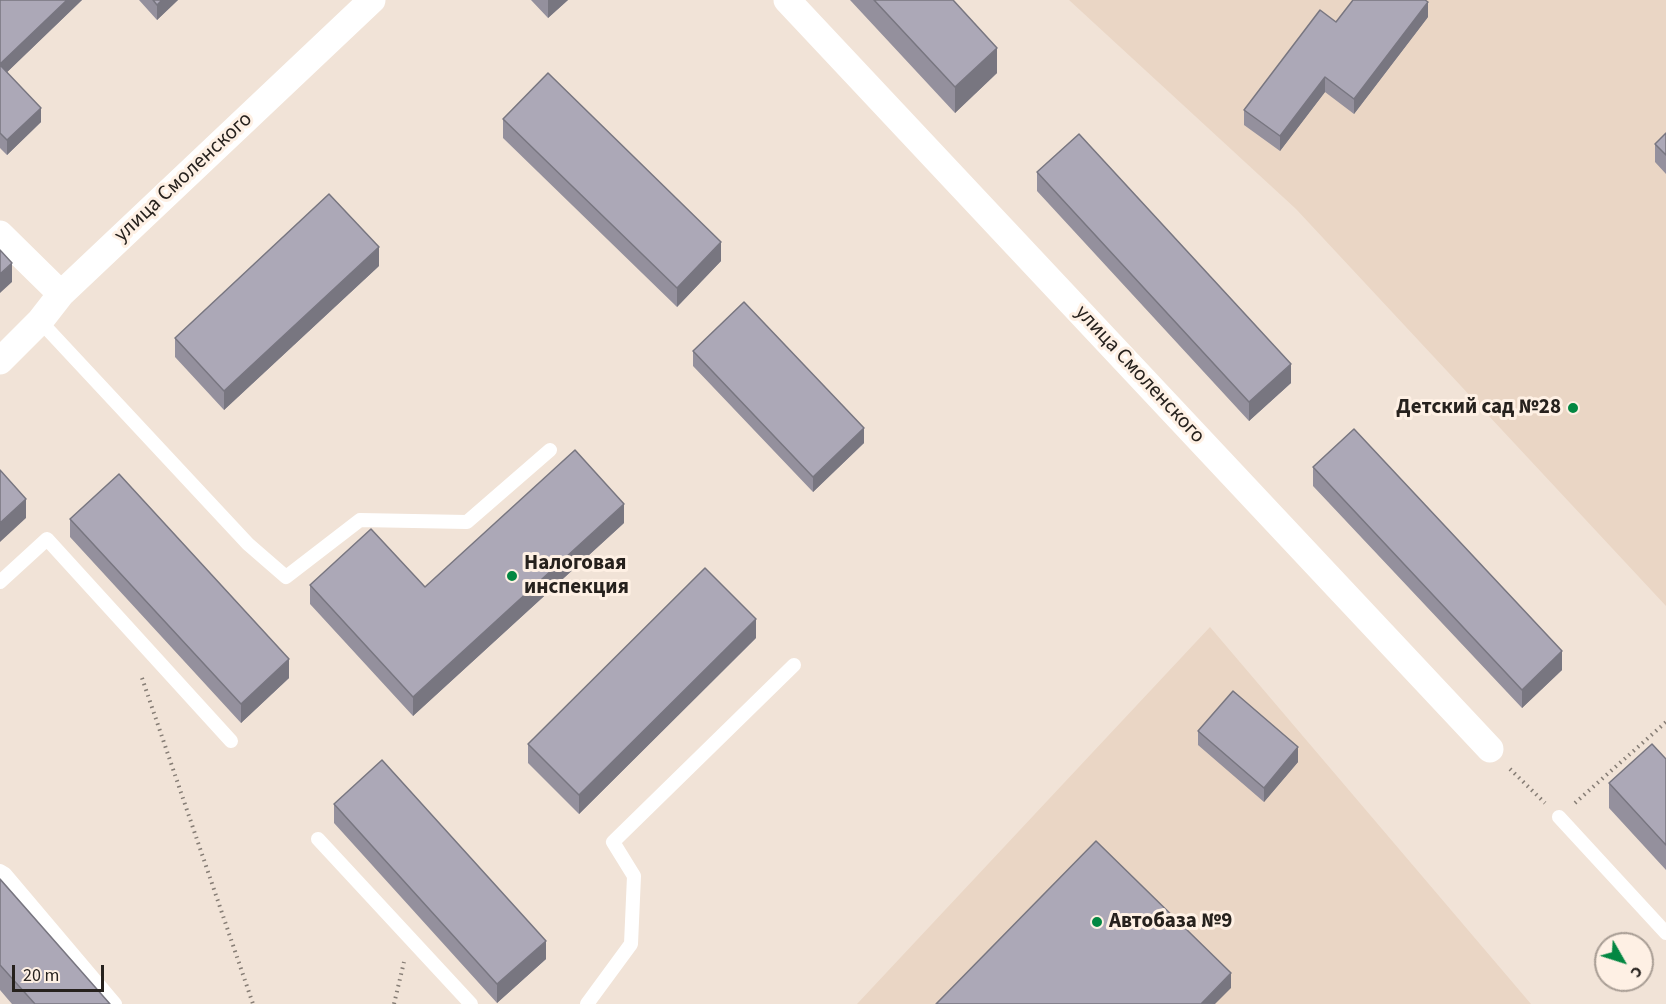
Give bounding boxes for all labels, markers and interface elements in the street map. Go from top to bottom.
street label: улица Смоленского [110,108,258,248]
street label: улица Смоленского [1069,301,1209,449]
place label: Детский сад №28 [1396,395,1561,421]
marker: Детский сад №28 [1566,401,1580,415]
place label: Налоговая инспекция [524,551,629,601]
marker: Налоговая инспекция [505,569,519,583]
place label: Автобаза №9 [1109,909,1232,935]
marker: Автобаза №9 [1090,915,1104,929]
north arrow [1594,932,1654,992]
scale bar [15,953,106,991]
text: С [1625,962,1648,983]
text: 20 m [23,963,59,988]

